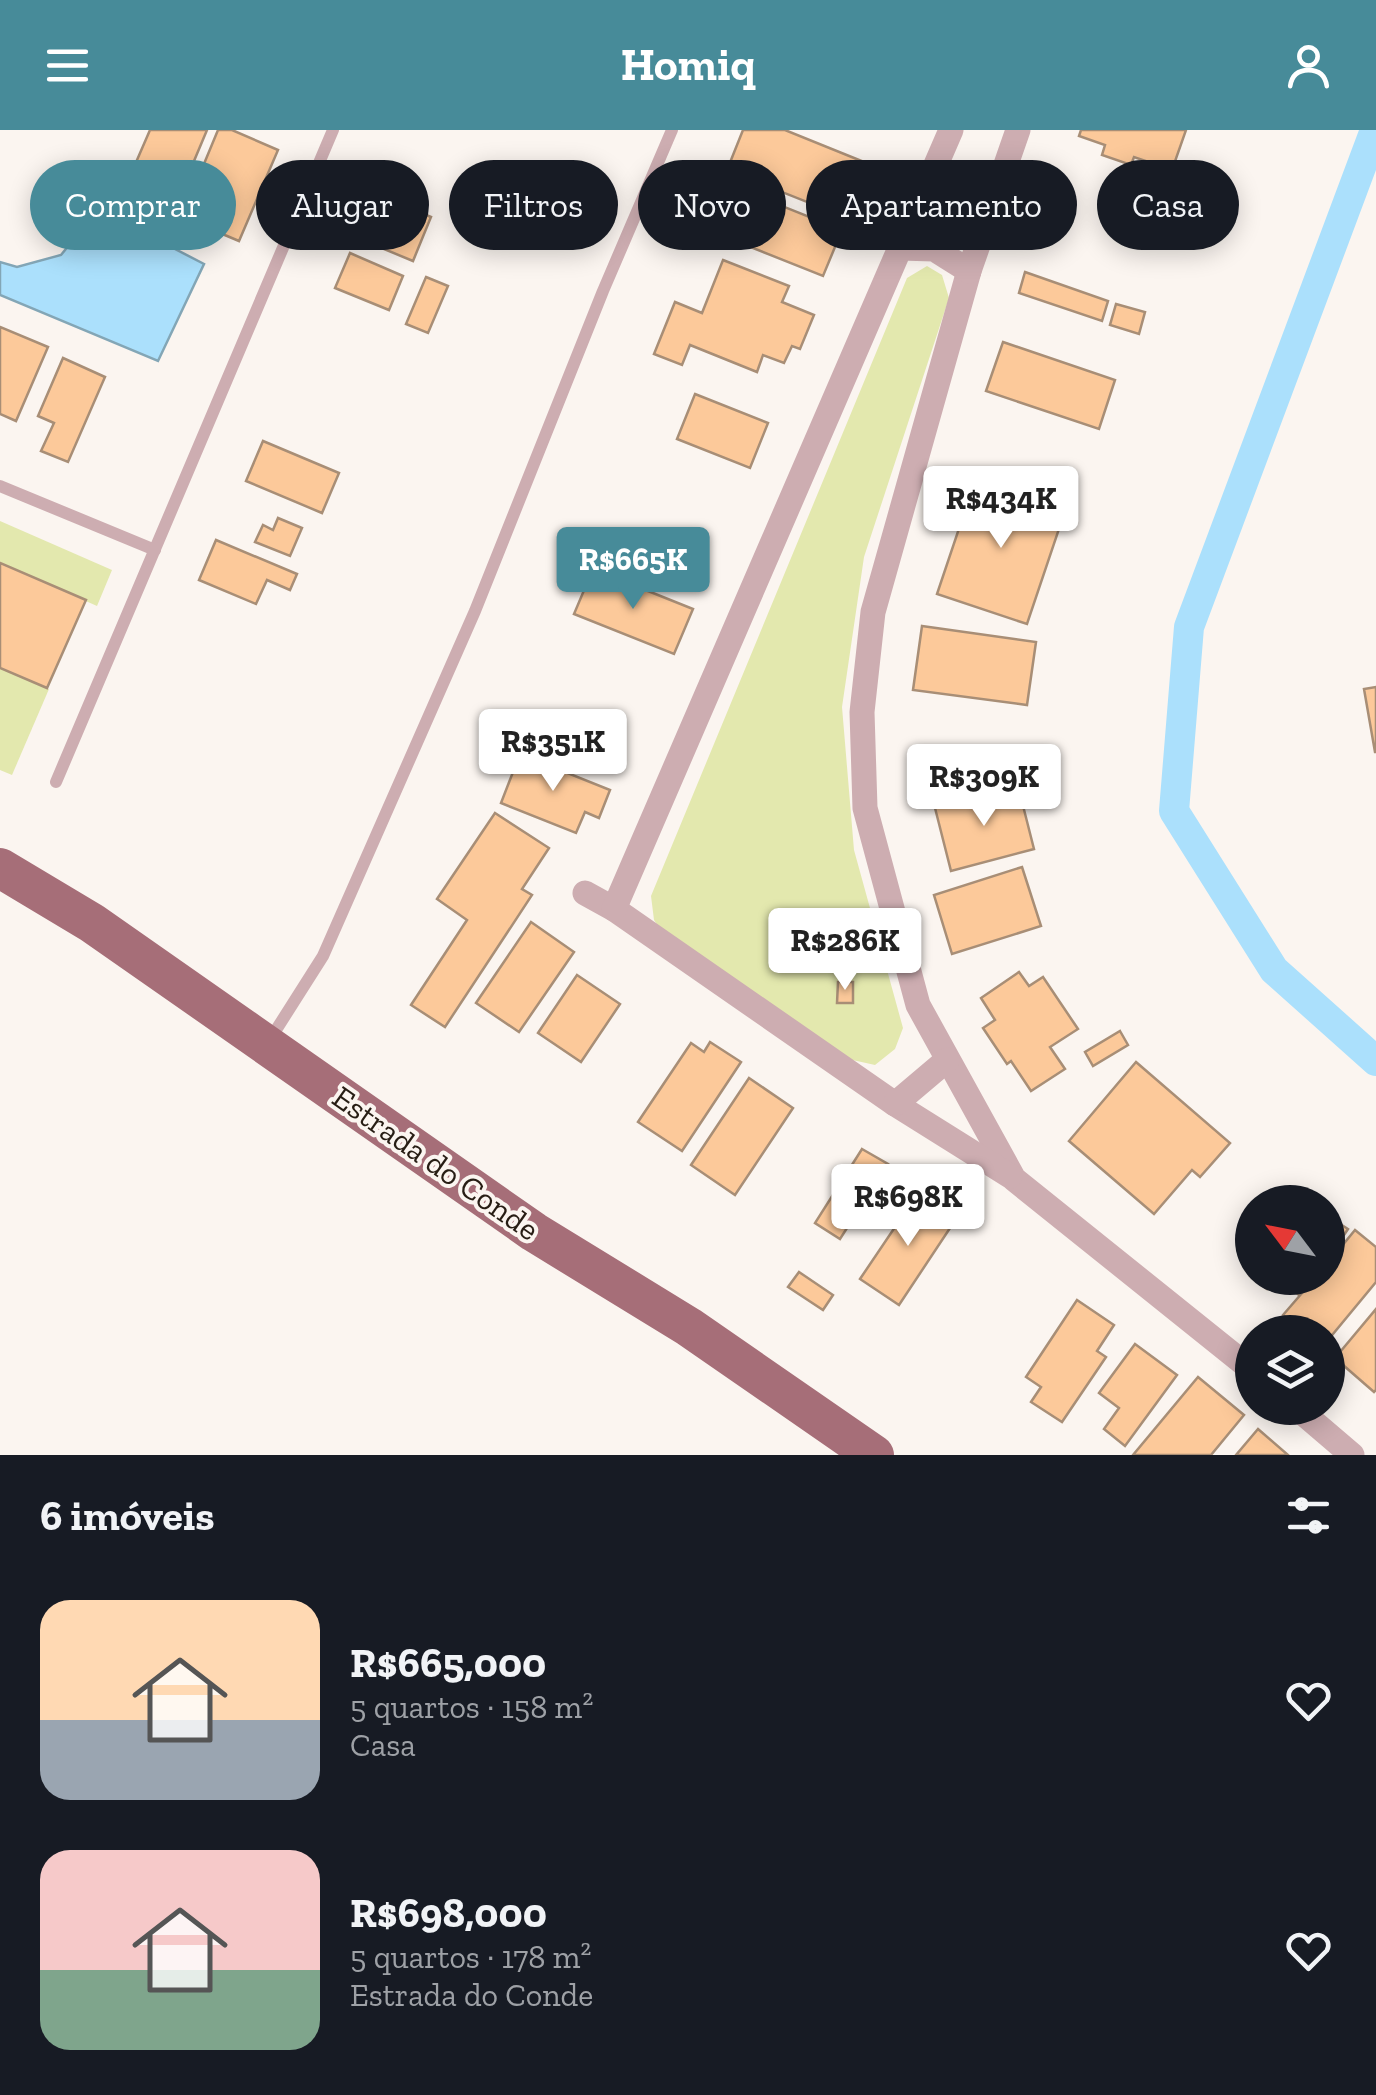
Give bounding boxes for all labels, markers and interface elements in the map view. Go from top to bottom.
icon: menu [40,38,95,93]
text: Homiq [621,38,755,92]
icon: person [1281,38,1336,93]
chip: Comprar [30,160,236,250]
chip: Alugar [256,160,429,250]
chip: Filtros [449,160,618,250]
chip: Novo [638,160,786,250]
chip: Apartamento [806,160,1077,250]
chip: Casa [1097,160,1239,250]
pin: R$434K [920,466,1082,551]
text: R$434K [945,479,1057,517]
pin: R$665K [552,527,714,612]
text: R$665K [579,540,687,578]
pin: R$351K [472,709,634,794]
text: R$351K [501,722,605,760]
pin: R$309K [903,744,1065,829]
text: R$309K [929,757,1039,795]
pin: R$286K [764,908,926,993]
text: R$286K [790,921,900,959]
street label: Estrada do Conde [326,1078,546,1248]
pin: R$698K [827,1164,989,1249]
text: R$698K [853,1177,963,1215]
north arrow [1235,1185,1345,1295]
map controls [1235,1185,1345,1425]
button: layers [1235,1315,1345,1425]
icon: filters [1281,1488,1336,1543]
text: 6 imóveis [40,1490,215,1541]
text: R$665,000 [350,1637,546,1688]
icon: home [120,1640,240,1760]
icon: heart [1281,1673,1336,1728]
text: 5 quartos · 158 m² [350,1688,593,1726]
text: Casa [350,1726,416,1764]
text: R$698,000 [350,1887,547,1938]
icon: home [120,1890,240,2010]
icon: heart [1281,1923,1336,1978]
text: 5 quartos · 178 m² [350,1938,591,1976]
text: Estrada do Conde [350,1976,593,2014]

